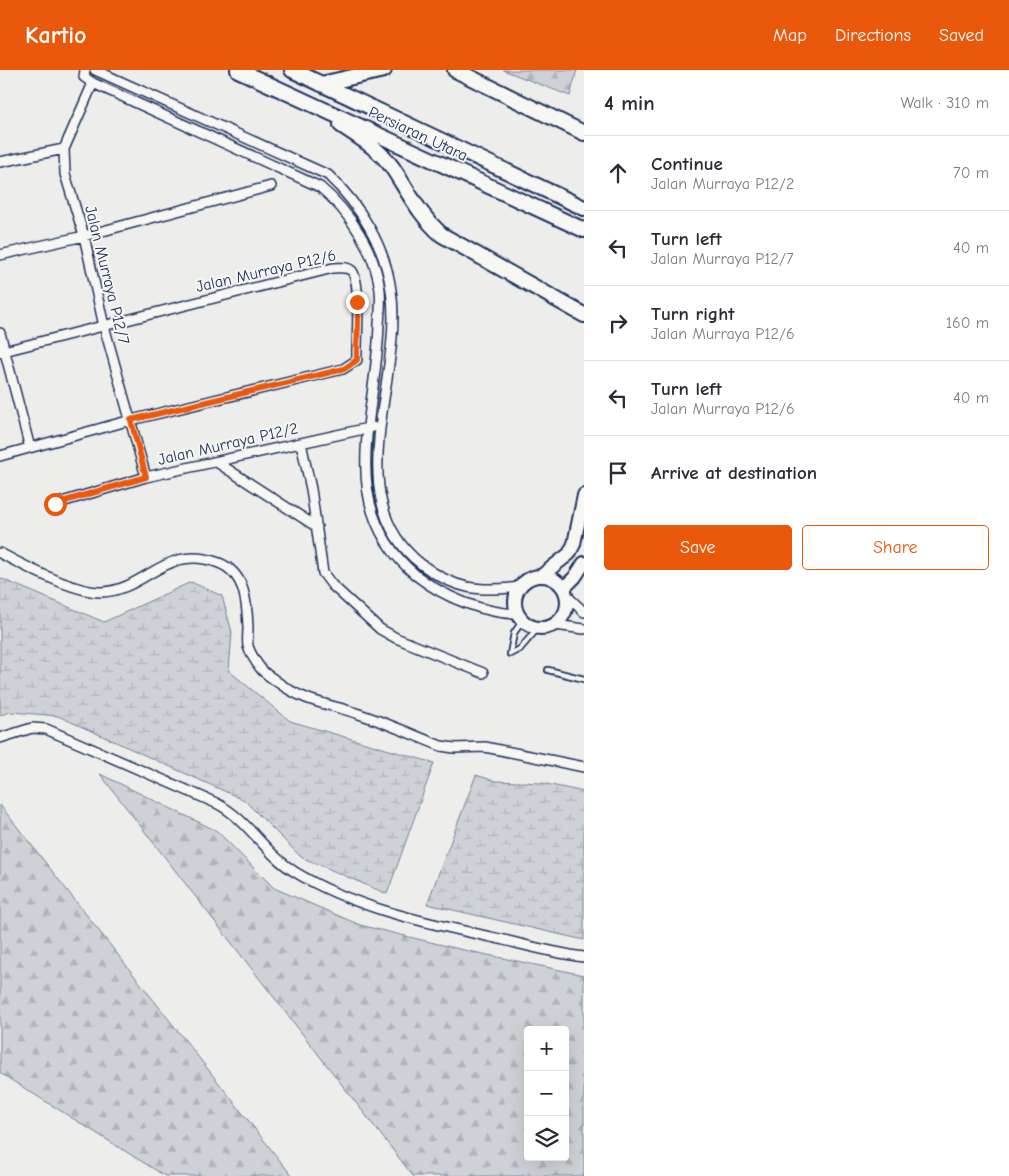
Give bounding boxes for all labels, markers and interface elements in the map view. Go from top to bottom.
text: Kartio [25,21,87,49]
text: Map [773,25,807,46]
text: Directions [835,25,911,46]
text: Saved [939,25,984,46]
text: 4 min [604,91,655,115]
text: Walk · 310 m [900,94,989,112]
street label: Persiaran Utara [366,103,470,165]
text: Continue [651,153,723,175]
icon: ahead [604,159,632,187]
text: 70 m [953,164,989,182]
text: Jalan Murraya P12/2 [651,175,794,193]
street label: Jalan Murraya P12/7 [81,204,133,347]
text: Turn left [651,228,722,250]
icon: left [604,234,632,262]
text: 40 m [953,239,989,257]
street label: Jalan Murraya P12/6 [194,246,338,296]
text: Jalan Murraya P12/7 [651,250,793,268]
route end [346,291,369,314]
text: Turn right [651,303,735,325]
icon: right [604,309,632,337]
text: 160 m [946,314,989,332]
text: Jalan Murraya P12/6 [651,325,795,343]
text: Turn left [651,378,722,400]
icon: left [604,384,632,412]
text: 40 m [953,389,989,407]
text: Jalan Murraya P12/6 [651,400,795,418]
street label: Jalan Murraya P12/2 [156,419,300,469]
icon: arrive [604,459,632,487]
text: Arrive at destination [651,462,817,484]
route start [44,493,67,516]
button: Save [604,525,792,570]
button: Share [802,525,989,570]
map controls [524,1026,569,1161]
button: + [524,1026,569,1071]
button: − [524,1071,569,1116]
button: layers [524,1116,569,1161]

